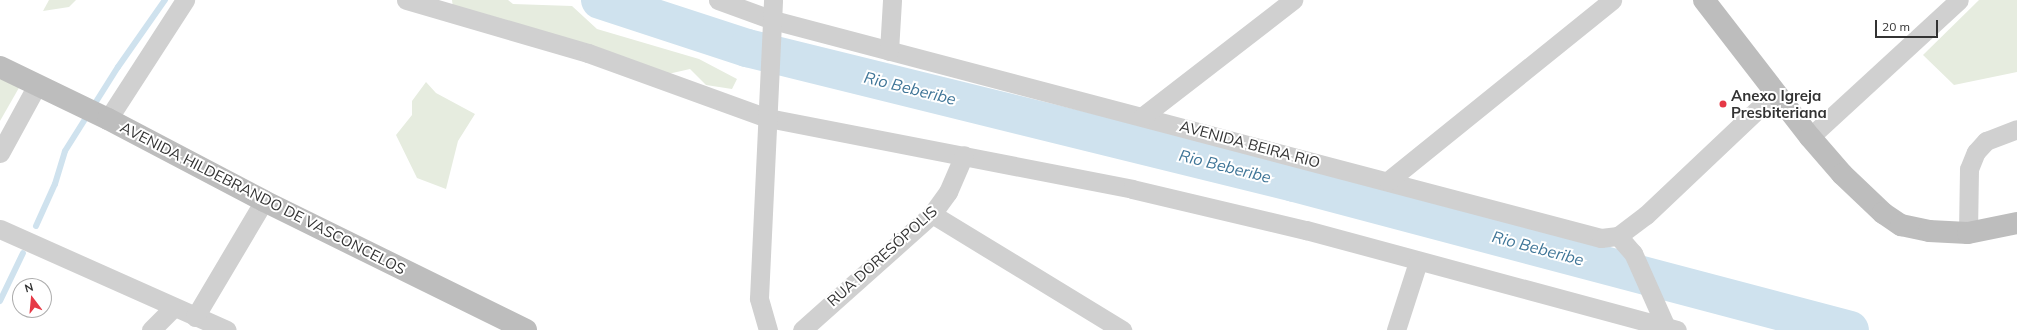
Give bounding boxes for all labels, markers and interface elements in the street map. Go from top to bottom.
scale bar [1877,12,1940,38]
text: 20 m [1882,19,1910,34]
water label: Rio Beberibe [862,67,958,109]
place label: Anexo Igreja Presbiteriana [1731,86,1827,121]
marker: Anexo Igreja Presbiteriana [1718,99,1728,109]
street label: AVENIDA BEIRA RIO [1178,117,1322,171]
street label: AVENIDA HILDEBRANDO DE VASCONCELOS [117,118,409,278]
water label: Rio Beberibe [1177,145,1273,187]
street label: RUA DORESÓPOLIS [823,202,941,310]
water label: Rio Beberibe [1490,227,1586,269]
north arrow [12,278,52,318]
text: N [23,280,35,295]

